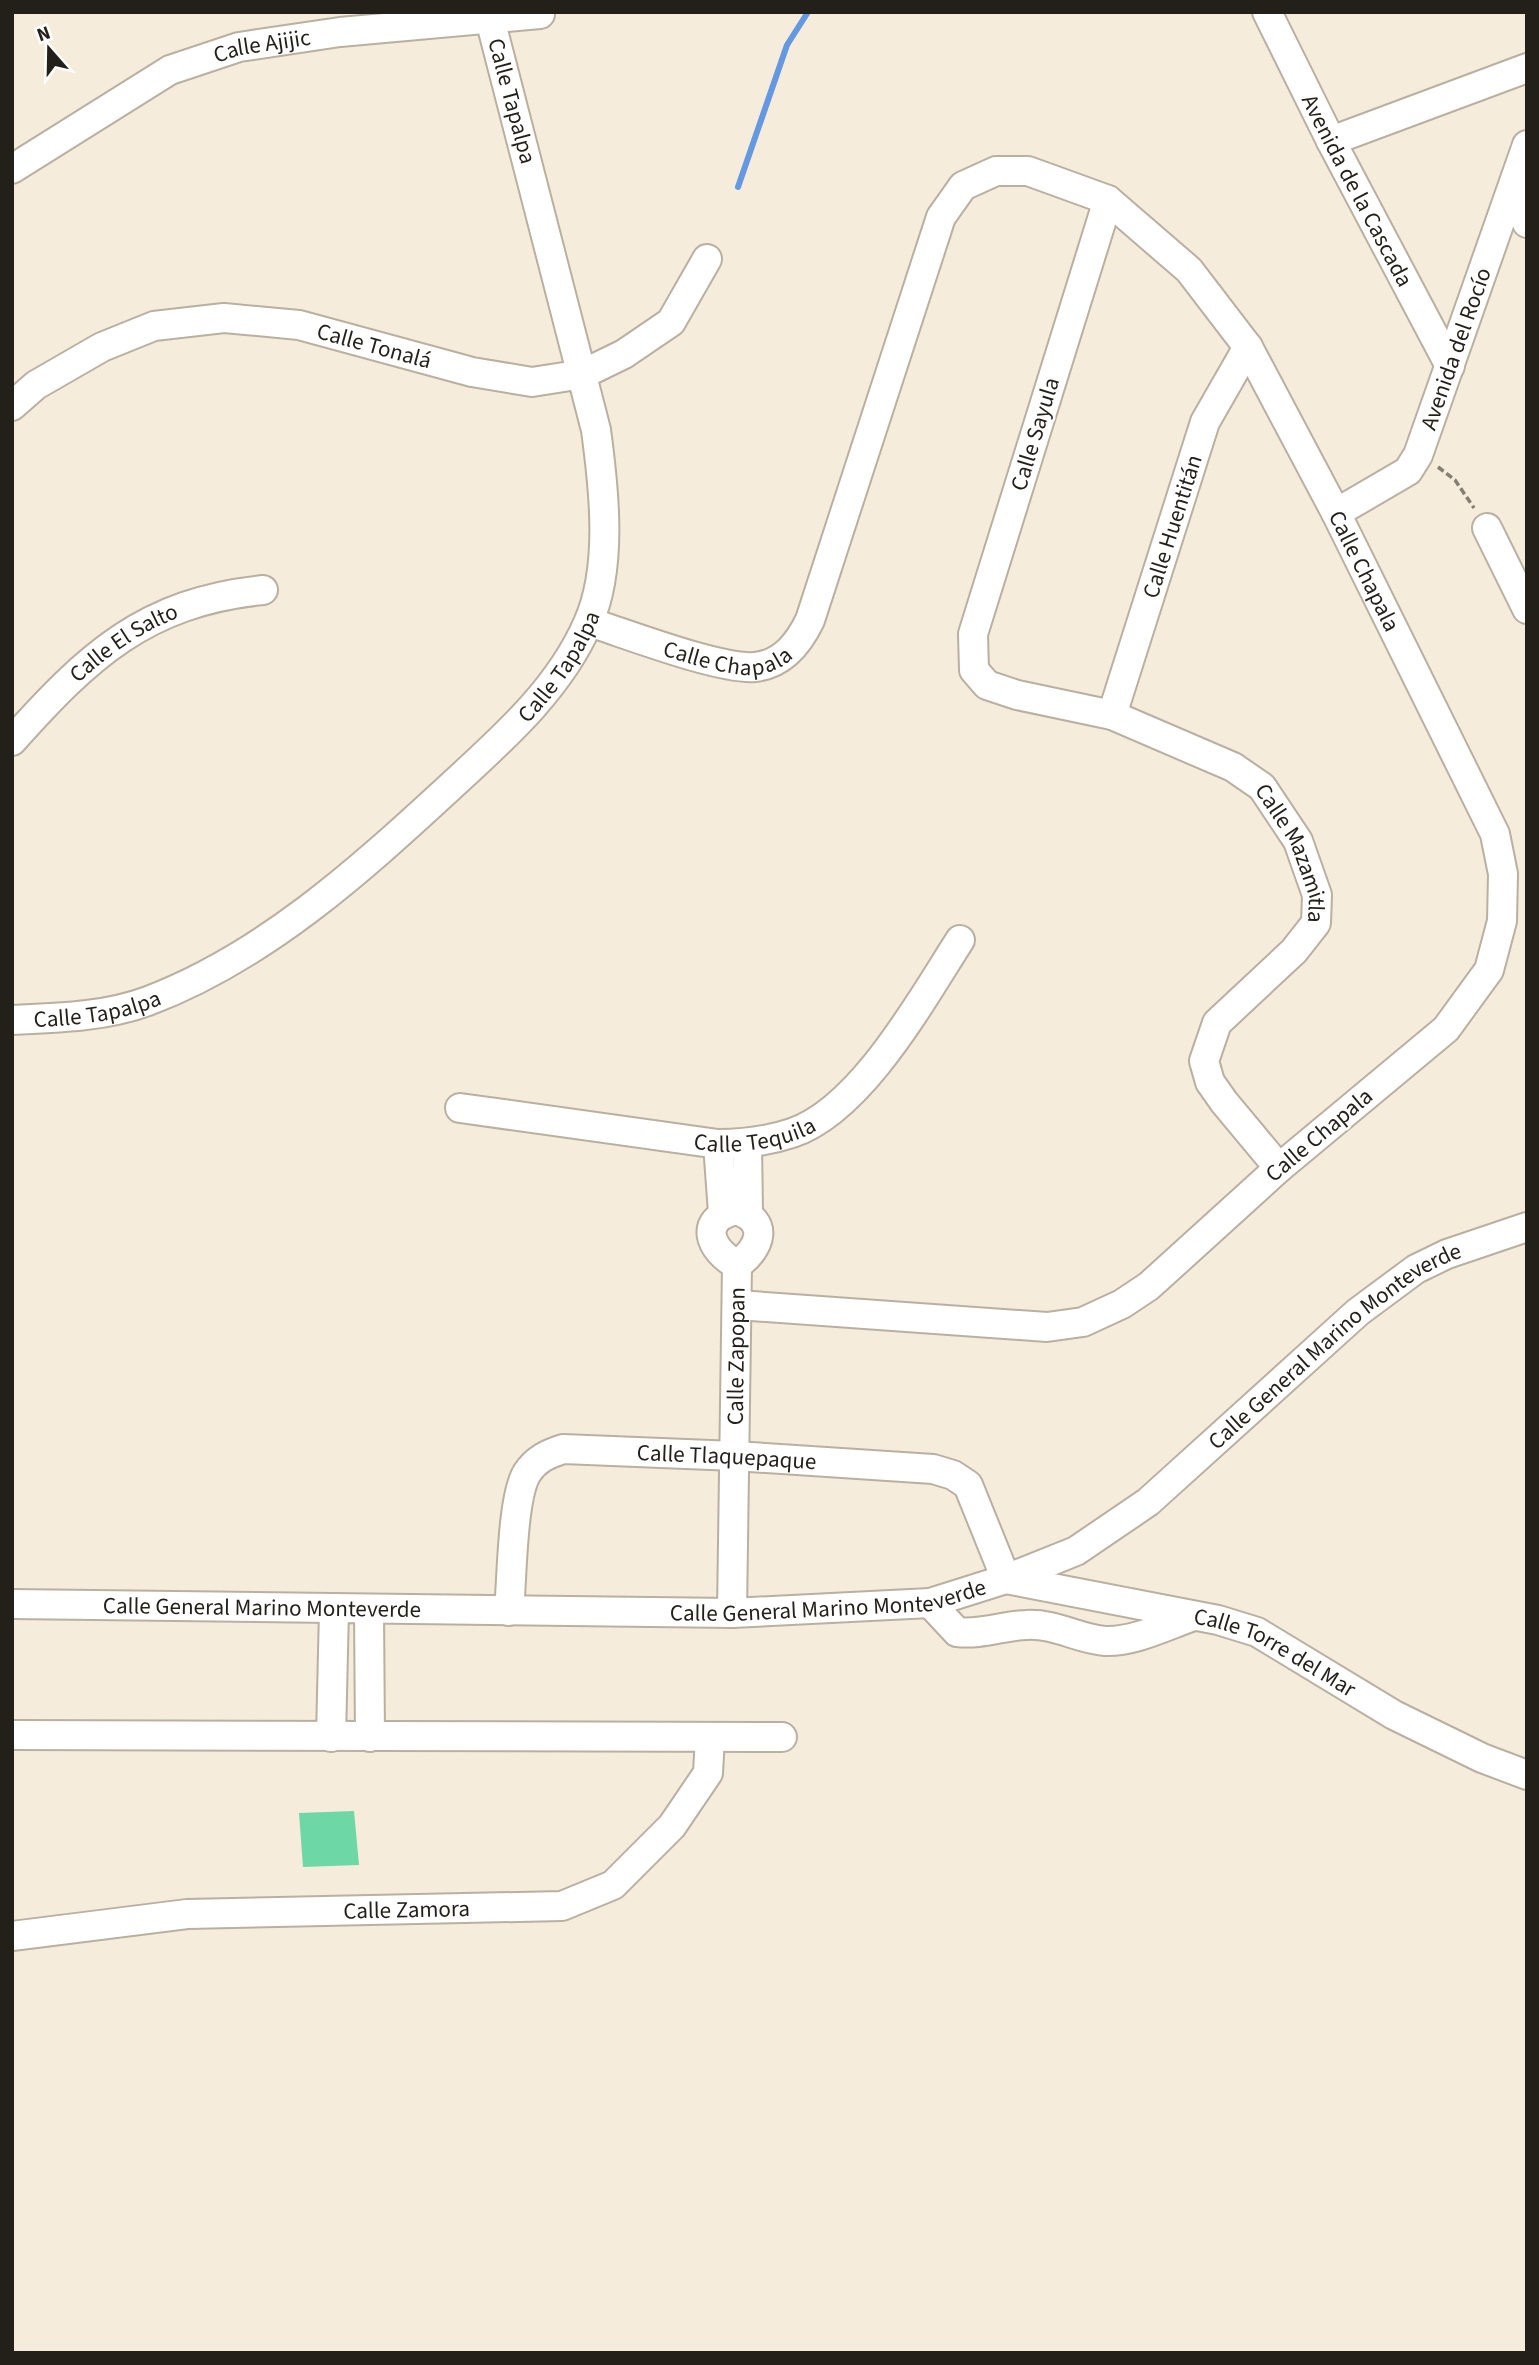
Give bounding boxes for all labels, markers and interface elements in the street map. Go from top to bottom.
north arrow [14,14,84,84]
text: N [33,20,54,49]
street label: Calle Ajijic [209,20,313,71]
street label: Calle Tapalpa [479,35,545,167]
street label: Avenida de la Cascada [1294,88,1422,292]
street label: Avenida del Rocío [1412,263,1499,434]
street label: Calle Tonalá [313,314,435,377]
street label: Calle Sayula [1002,373,1068,495]
street label: Calle Huentitán [1134,450,1210,602]
street label: Calle Chapala [1321,505,1409,637]
street label: Calle El Salto [61,594,183,690]
street label: Calle Tapalpa [510,606,608,730]
street label: Calle Chapala [659,632,799,684]
street label: Calle Mazamitla [1247,776,1333,923]
street label: Calle Tapalpa [33,981,166,1036]
street label: Calle Chapala [1258,1080,1380,1190]
street label: Calle Tequila [692,1108,821,1161]
street label: Calle General Marino Monteverde [1200,1234,1465,1457]
street label: Calle Zapopan [718,1287,753,1425]
street label: Calle Tlaquepaque [636,1436,817,1478]
street label: Calle General Marino Monteverde [670,1570,990,1630]
street label: Calle General Marino Monteverde [103,1589,421,1626]
street label: Calle Torre del Mar [1191,1599,1363,1705]
street label: Calle Zamora [343,1891,470,1927]

